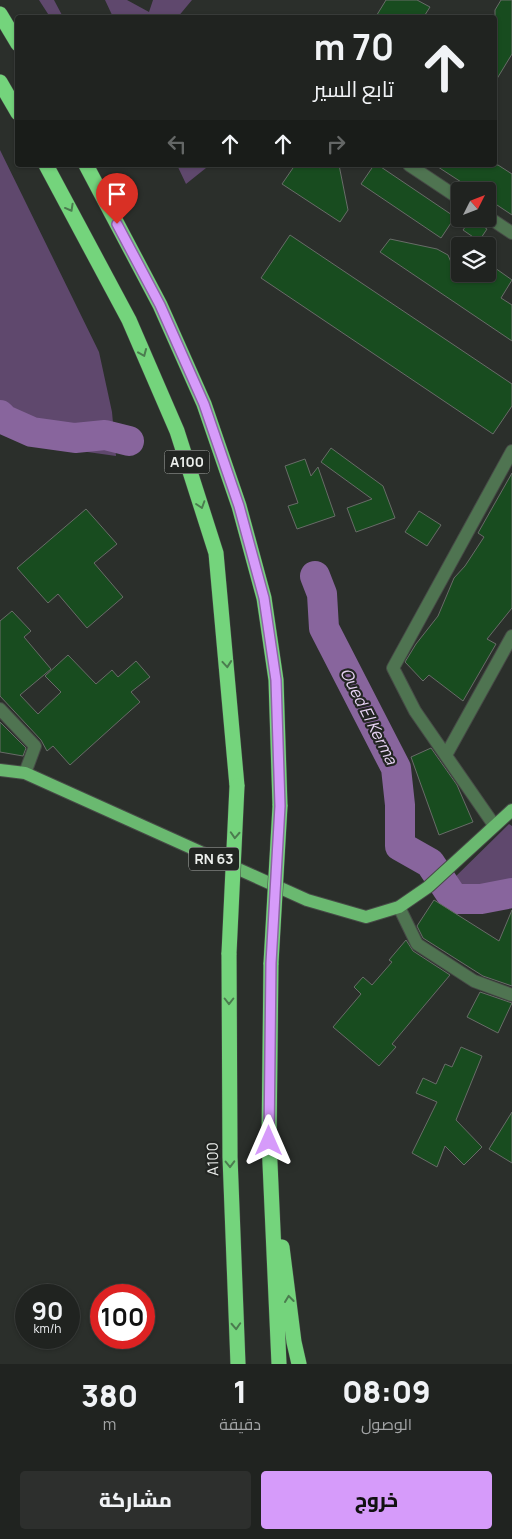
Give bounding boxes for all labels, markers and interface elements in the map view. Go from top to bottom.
text: 70 m [314,23,394,71]
icon: ahead [412,35,477,100]
text: تابع السير [314,74,394,104]
icon: left [163,130,191,158]
icon: ahead [216,130,244,158]
icon: ahead [269,130,297,158]
icon: right [322,130,350,158]
pin [96,173,138,224]
icon: arrive [103,180,131,208]
north arrow [451,182,496,228]
map controls [451,182,496,282]
one-way arrow [64,202,74,211]
button: layers [451,237,496,282]
one-way arrow [137,348,148,357]
road number: A100 [164,451,210,474]
one-way arrow [195,500,205,508]
one-way arrow [222,660,233,668]
water label: Oued El Kerma [335,664,403,769]
one-way arrow [229,831,240,839]
road number: RN 63 [189,848,239,871]
one-way arrow [224,998,234,1006]
position arrow [242,1114,294,1166]
street label: A100 [202,1142,223,1176]
one-way arrow [225,1160,235,1168]
speed limit sign: 100 [90,1284,155,1349]
text: 90 [32,1293,64,1328]
one-way arrow [284,1294,295,1302]
text: km/h [34,1320,61,1337]
one-way arrow [231,1322,242,1330]
text: 1 [233,1371,247,1412]
text: 08:09 [342,1371,431,1412]
text: 380 [81,1375,138,1416]
text: m [103,1413,116,1435]
text: دقيقة [219,1413,261,1435]
text: الوصول [361,1413,412,1435]
button: مشاركة [20,1471,251,1529]
button: خروج [261,1471,492,1529]

